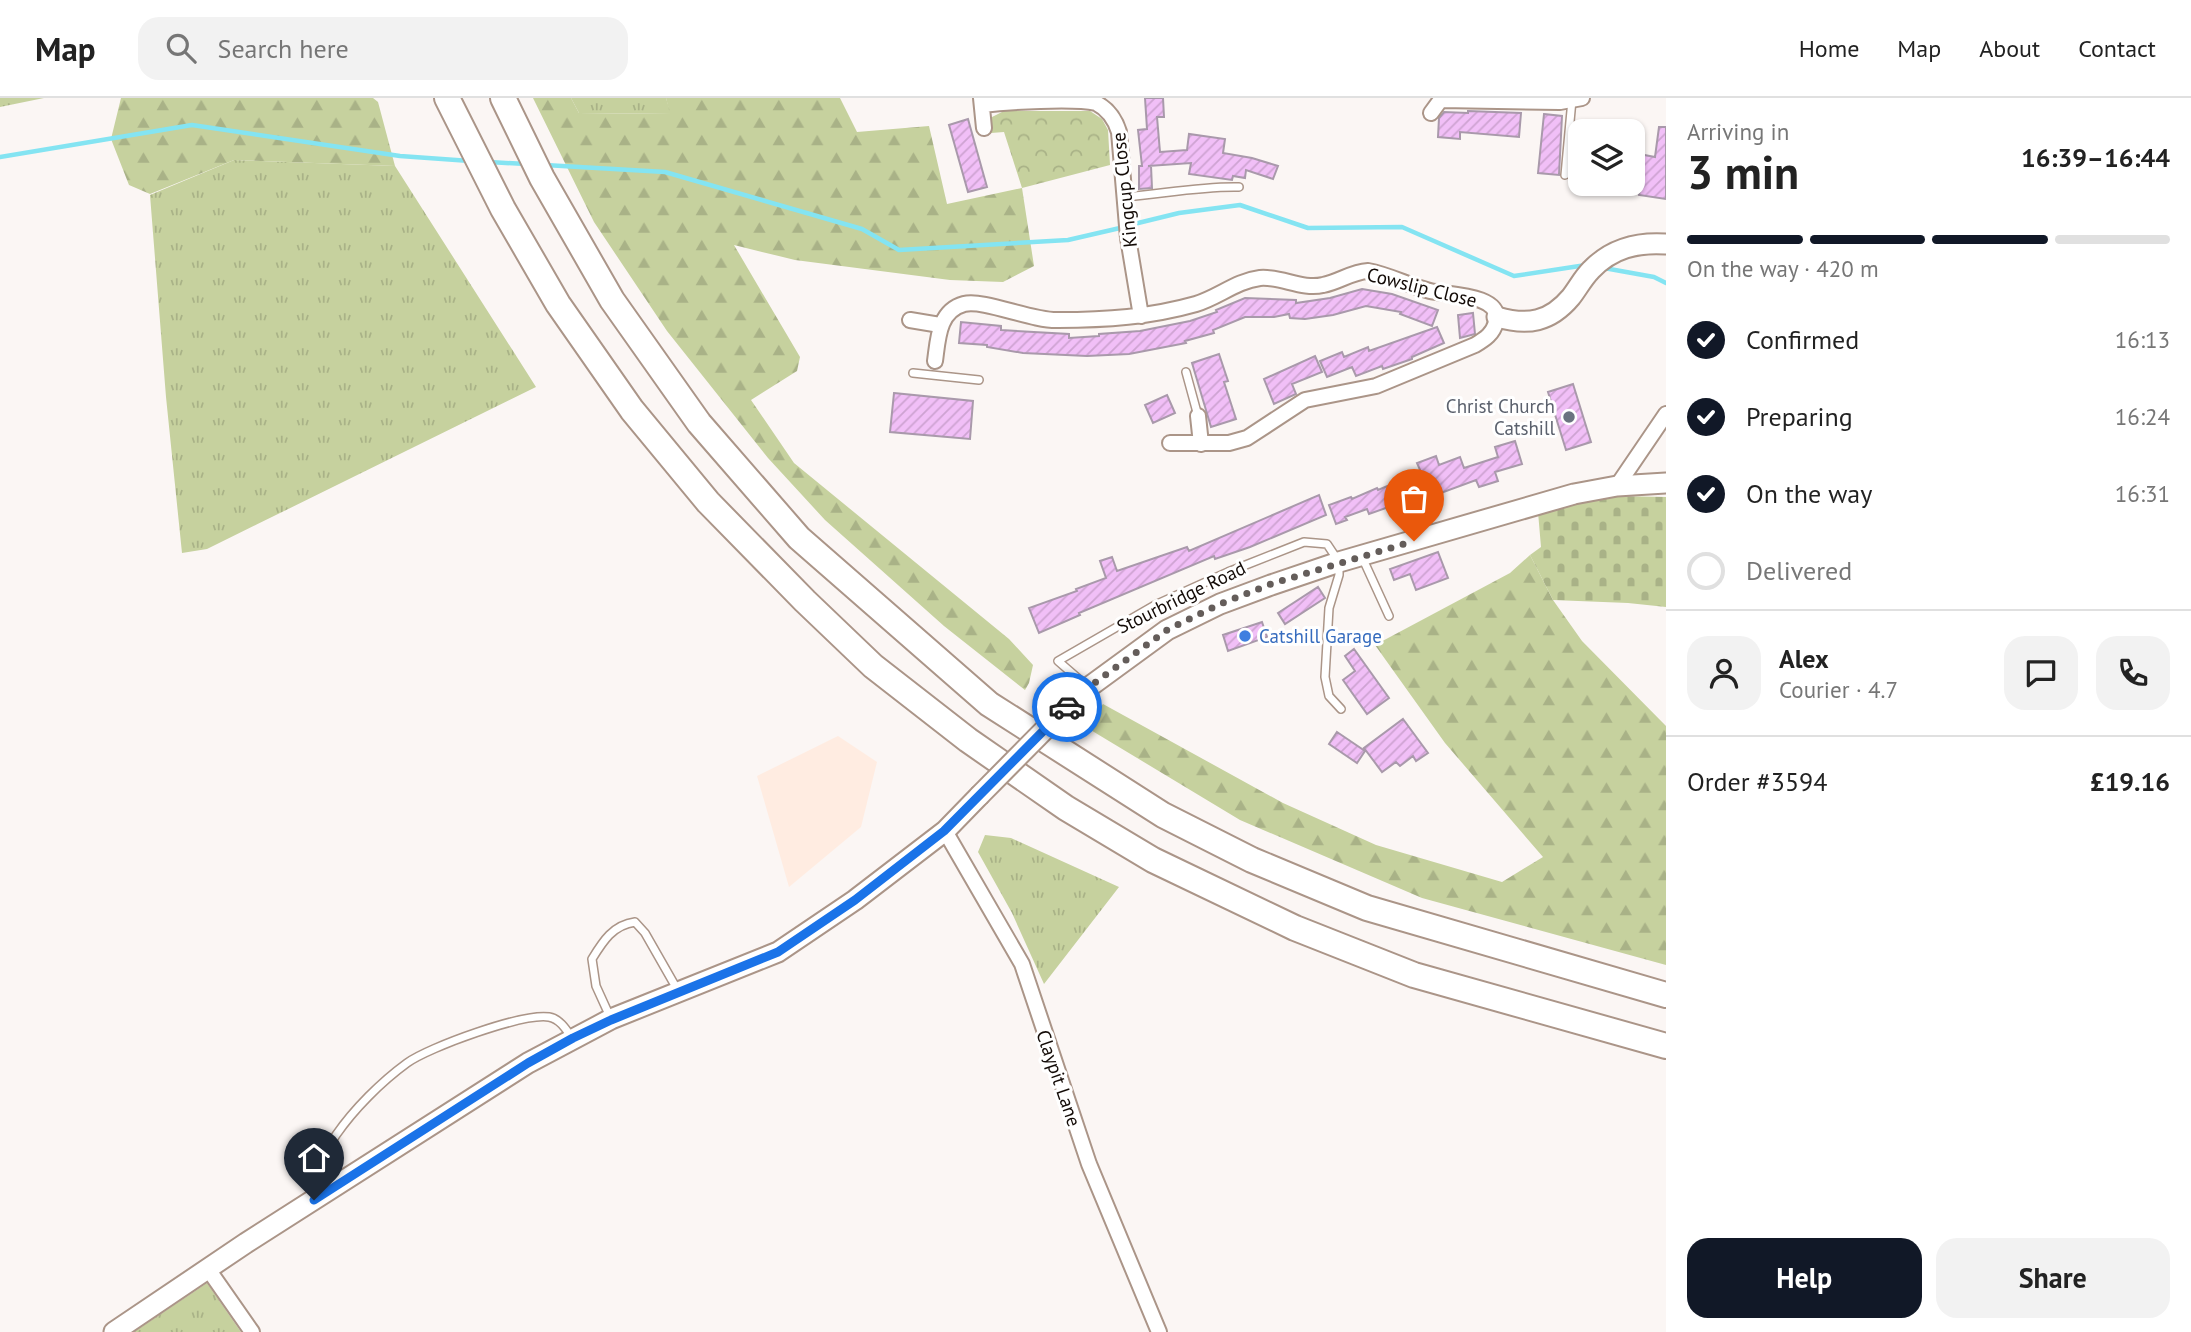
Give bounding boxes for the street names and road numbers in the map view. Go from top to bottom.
street label: Kingcup Close [1106,131,1142,249]
street label: Cowslip Close [1365,262,1479,312]
street label: Stourbridge Road [1113,555,1249,639]
street label: Claypit Lane [1031,1027,1087,1129]

